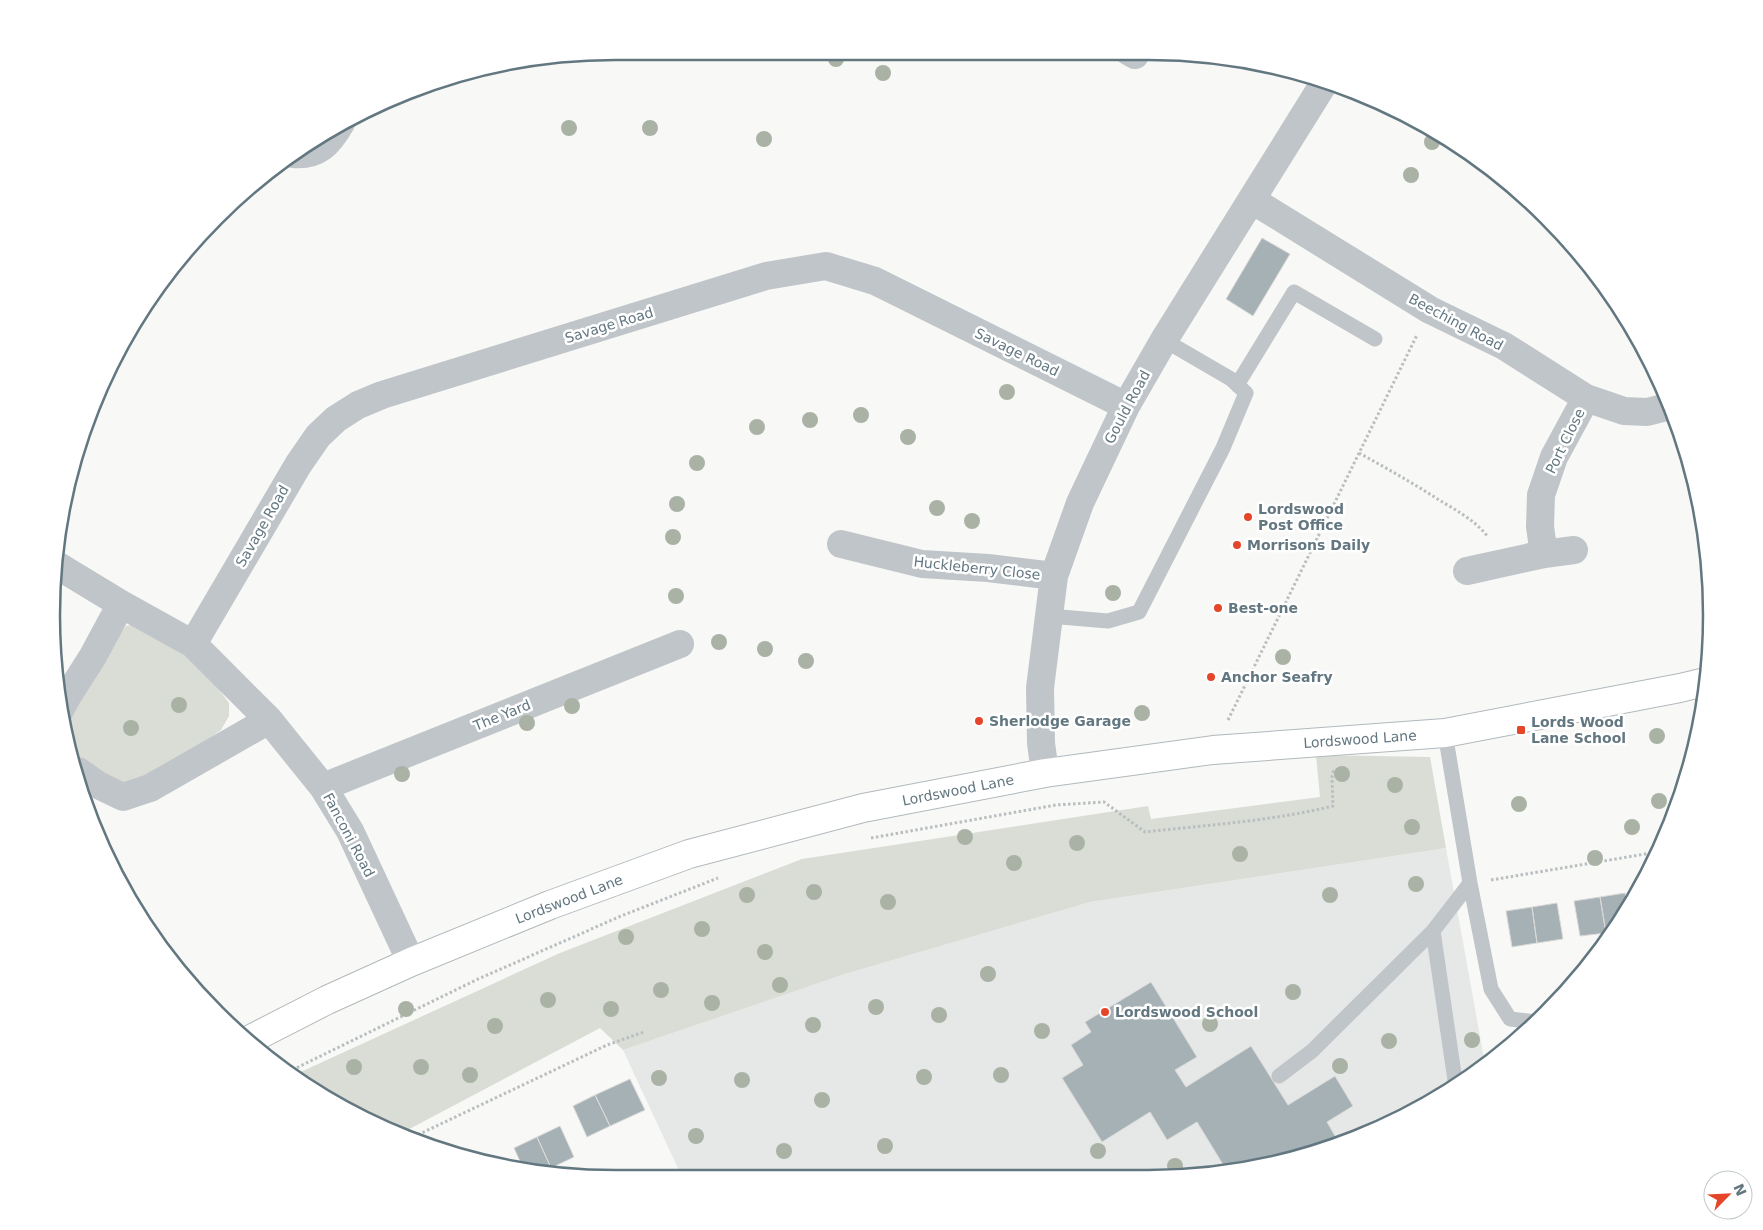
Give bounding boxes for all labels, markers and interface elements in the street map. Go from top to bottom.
street label: Beeching Road [1406,290,1506,354]
street label: Savage Road [563,304,655,346]
street label: Savage Road [972,325,1062,379]
street label: Gould Road [1101,368,1153,446]
street label: Port Close [1542,406,1588,476]
street label: Savage Road [232,482,292,570]
place label: Lordswood Post Office [1258,501,1344,533]
marker: Lordswood Post Office [1242,511,1254,523]
place label: Morrisons Daily [1247,537,1370,553]
marker: Morrisons Daily [1231,539,1243,551]
street label: Huckleberry Close [913,553,1041,583]
place label: Best-one [1228,600,1298,616]
marker: Best-one [1212,602,1224,614]
place label: Anchor Seafry [1221,669,1333,685]
marker: Anchor Seafry [1205,671,1217,683]
street label: The Yard [470,696,533,734]
place label: Sherlodge Garage [989,713,1131,729]
place label: Lords Wood Lane School [1531,714,1626,746]
marker: Sherlodge Garage [973,715,985,727]
marker: Lords Wood Lane School [1515,724,1527,736]
street label: Lordswood Lane [1303,727,1417,751]
street label: Lordswood Lane [901,771,1015,809]
street label: Fanconi Road [320,790,378,880]
street label: Lordswood Lane [513,871,625,927]
place label: Lordswood School [1115,1004,1258,1020]
marker: Lordswood School [1099,1006,1111,1018]
north arrow [1703,1170,1753,1220]
text: N [1730,1181,1750,1198]

